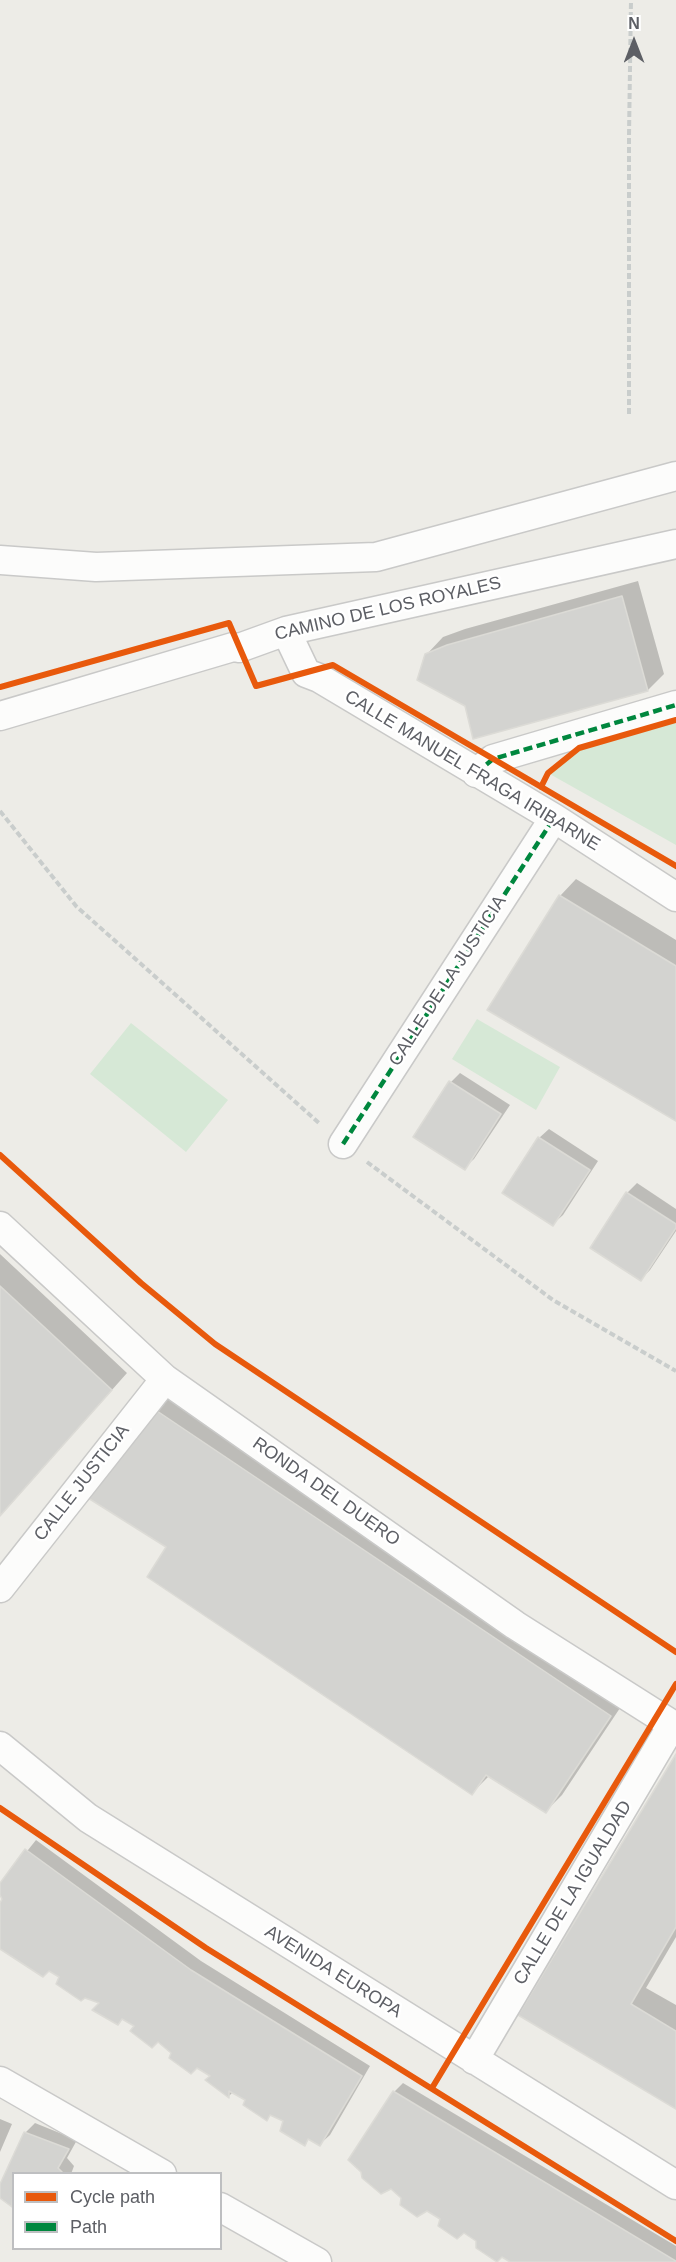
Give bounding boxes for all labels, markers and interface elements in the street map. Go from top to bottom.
north arrow [604,12,664,72]
text: N [628,15,640,32]
street label: CAMINO DE LOS ROYALES [273,572,503,646]
street label: CALLE MANUEL FRAGA IRIBARNE [340,686,604,856]
street label: CALLE DE LA JUSTICIA [385,892,511,1070]
street label: CALLE JUSTICIA [30,1420,134,1546]
street label: RONDA DEL DUERO [248,1433,404,1551]
street label: CALLE DE LA IGUALDAD [509,1797,637,1989]
street label: AVENIDA EUROPA [261,1921,405,2023]
legend [12,2172,222,2250]
text: Cycle path [70,2187,155,2207]
text: Path [70,2217,107,2237]

